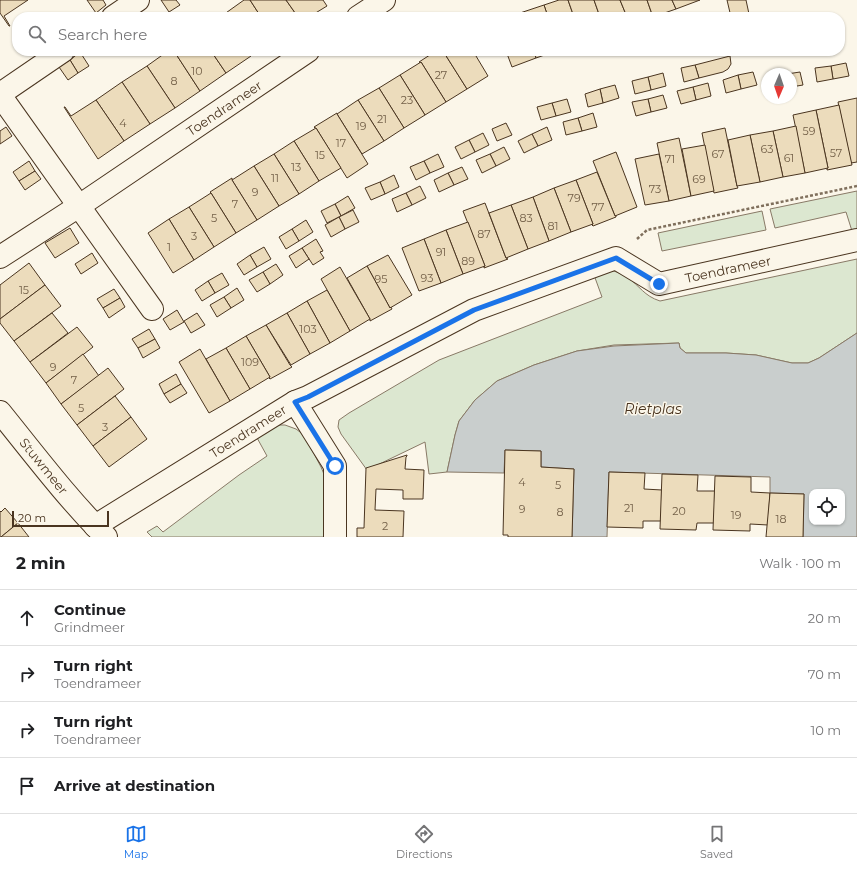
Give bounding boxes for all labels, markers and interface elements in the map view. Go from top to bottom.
search box [12,12,845,56]
icon: search [26,23,48,45]
text: Search here [58,25,147,44]
house number: 10 [191,64,203,78]
house number: 27 [435,68,447,82]
north arrow [761,68,797,104]
house number: 8 [170,74,178,88]
street label: Toendrameer [183,77,265,139]
house number: 23 [401,93,413,107]
house number: 21 [377,112,387,126]
house number: 4 [119,116,127,130]
house number: 19 [356,119,367,133]
house number: 59 [803,124,816,138]
house number: 17 [336,136,346,150]
house number: 63 [761,142,773,156]
house number: 57 [830,146,842,160]
house number: 67 [711,147,725,161]
house number: 15 [315,148,325,162]
house number: 61 [784,151,794,165]
house number: 71 [665,152,675,166]
house number: 13 [291,160,301,174]
house number: 11 [271,171,279,185]
house number: 69 [692,172,706,186]
house number: 73 [649,182,661,196]
house number: 9 [252,185,259,199]
house number: 79 [567,191,581,205]
house number: 7 [232,197,238,211]
house number: 77 [592,200,604,214]
house number: 5 [211,211,217,225]
house number: 83 [519,211,533,225]
house number: 81 [548,219,559,233]
house number: 87 [477,227,491,241]
house number: 3 [191,229,197,243]
house number: 1 [167,240,171,254]
house number: 91 [436,245,446,259]
street label: Toendrameer [684,252,772,286]
house number: 89 [461,254,475,268]
house number: 93 [421,271,433,285]
house number: 95 [375,272,387,286]
route end [650,275,668,293]
house number: 15 [19,283,29,297]
house number: 103 [299,322,317,336]
house number: 109 [241,355,259,369]
house number: 9 [50,360,57,374]
house number: 7 [71,373,77,387]
water label: Rietplas [624,400,682,418]
house number: 5 [78,401,84,415]
street label: Toendrameer [207,401,289,461]
house number: 3 [102,420,108,434]
street label: Stuwmeer [16,434,72,498]
route start [326,457,344,475]
house number: 4 [518,475,526,489]
house number: 5 [555,478,561,492]
map controls [809,489,845,525]
button: locate [809,489,845,525]
house number: 21 [624,501,634,515]
house number: 9 [519,502,526,516]
house number: 20 [672,504,686,518]
house number: 8 [556,505,564,519]
house number: 19 [731,508,742,522]
scale bar [12,509,109,528]
text: 20 m [18,511,46,525]
house number: 18 [776,512,787,526]
house number: 2 [382,519,388,533]
text: 2 min [16,553,66,573]
text: Walk · 100 m [759,555,841,571]
text: Continue [54,600,126,619]
icon: ahead [16,607,38,629]
text: 20 m [808,610,841,626]
text: Grindmeer [54,619,125,635]
text: Turn right [54,656,133,675]
icon: right [16,663,38,685]
text: 70 m [808,666,841,682]
text: Toendrameer [54,675,141,691]
text: Turn right [54,712,133,731]
icon: right [16,719,38,741]
text: 10 m [811,722,841,738]
text: Toendrameer [54,731,141,747]
icon: arrive [16,775,38,797]
text: Arrive at destination [54,776,215,795]
tab: Map [124,823,148,861]
tab: Directions [396,823,452,861]
tab: Saved [700,823,733,861]

